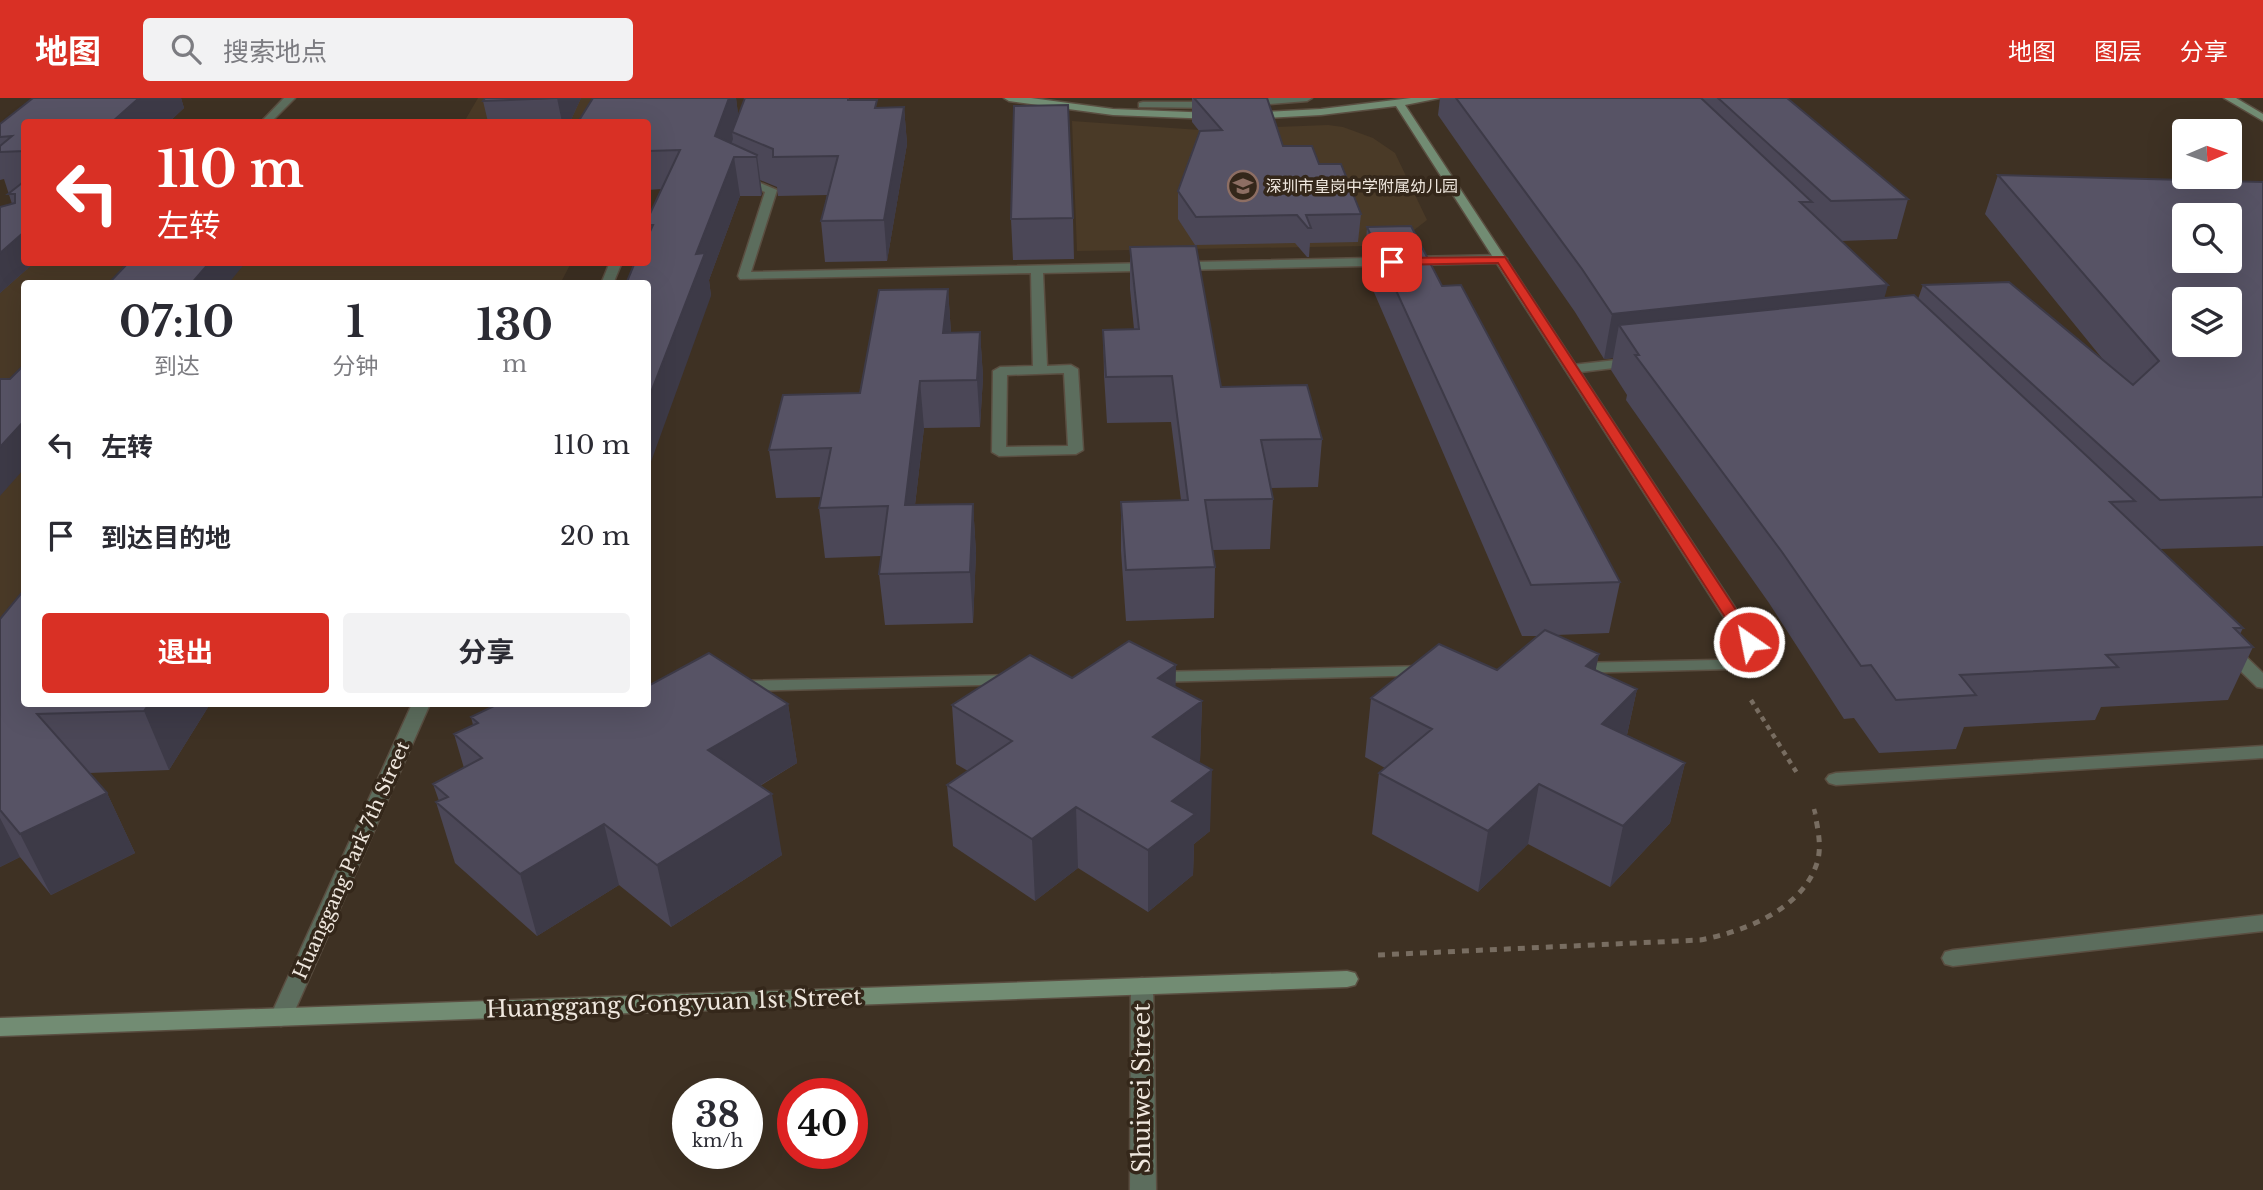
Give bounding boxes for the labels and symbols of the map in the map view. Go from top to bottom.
north arrow [2172,119,2242,189]
school or university icon: 深圳市皇岗中学附属幼儿园 [1226,169,1260,203]
place label: 深圳市皇岗中学附属幼儿园 [1266,176,1458,196]
pin [1362,232,1422,292]
position arrow [1712,605,1786,679]
street label: Huanggang Park 7th Street [288,737,415,983]
street label: Huanggang Gongyuan 1st Street [486,982,863,1024]
street label: Shuiwei Street [1128,1003,1156,1173]
speed limit sign: 40 [777,1078,868,1169]

